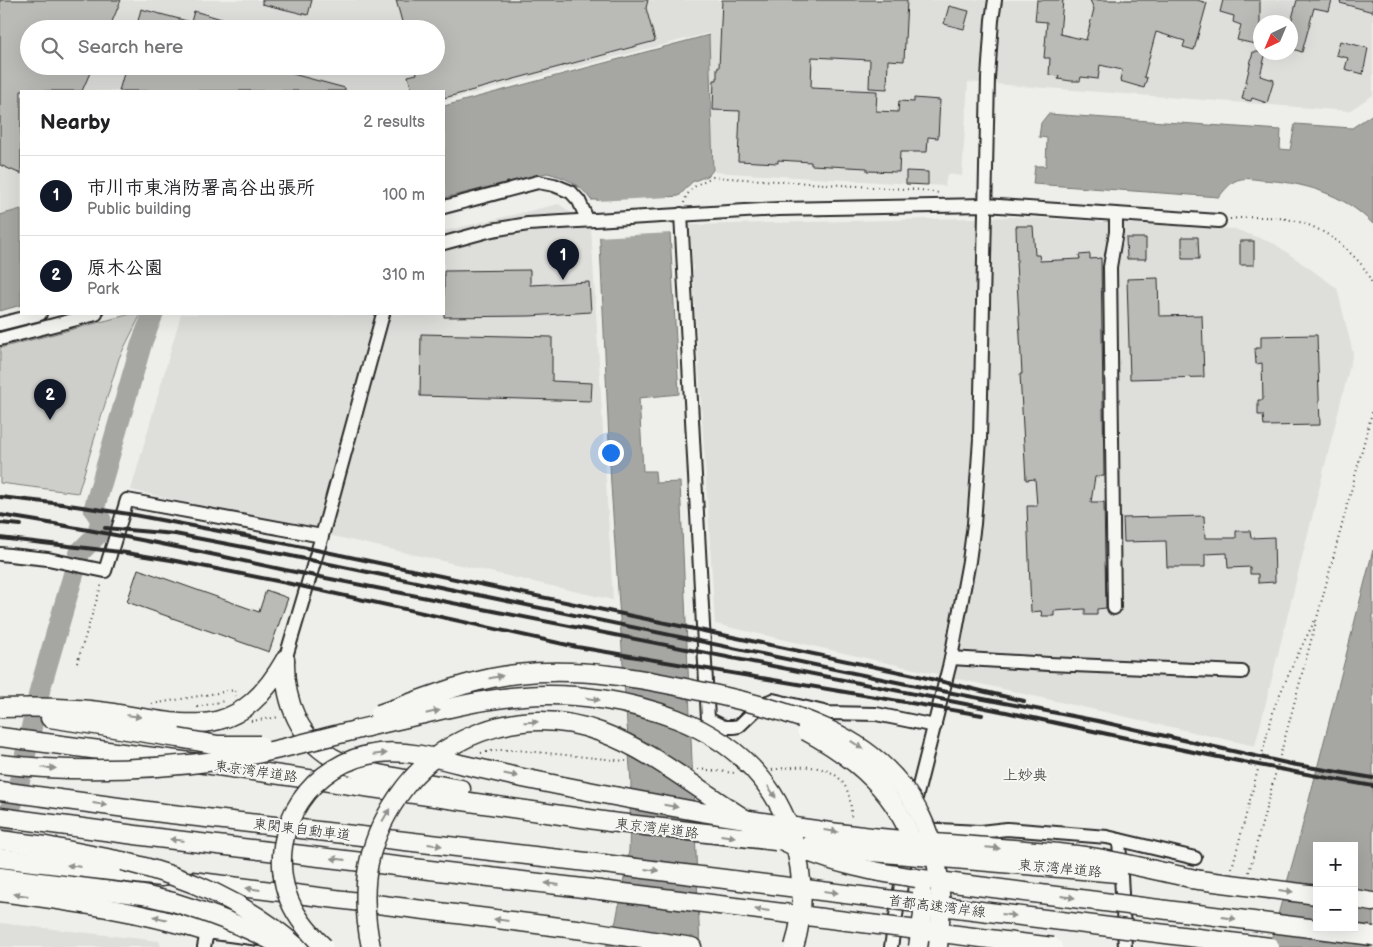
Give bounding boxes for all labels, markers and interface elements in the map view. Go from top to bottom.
north arrow [1253,15,1298,60]
search box [20,20,445,75]
icon: search [38,34,66,62]
text: Search here [78,36,183,59]
text: Nearby [40,110,110,135]
text: 2 results [363,113,425,132]
text: 市川市東消防署高谷出張所 [87,177,315,200]
text: 1 [53,186,59,205]
text: 100 m [382,186,425,205]
text: Public building [87,200,191,219]
pin: 1 [547,239,579,280]
text: 原木公園 [87,257,163,280]
text: 2 [51,266,61,285]
text: 310 m [382,266,425,285]
text: Park [87,280,119,299]
pin: 2 [34,379,66,420]
your location [598,440,624,466]
one-way arrow [489,673,505,681]
one-way arrow [586,695,602,703]
one-way arrow [425,708,440,716]
one-way arrow [126,713,142,721]
one-way arrow [523,718,539,726]
one-way arrow [850,740,863,750]
one-way arrow [372,750,388,758]
street label: 東京湾岸道路 [213,757,299,786]
one-way arrow [41,764,57,772]
district label: 上妙典 [1002,766,1048,785]
one-way arrow [504,772,520,780]
one-way arrow [767,786,776,799]
one-way arrow [93,801,109,809]
one-way arrow [663,802,678,810]
one-way arrow [382,808,391,822]
street label: 東関東自動車道 [252,815,352,844]
street label: 東京湾岸道路 [614,815,700,842]
one-way arrow [824,827,840,835]
one-way arrow [721,832,737,840]
one-way arrow [169,836,185,844]
one-way arrow [428,841,444,849]
map controls [1313,842,1358,932]
button: + [1313,842,1358,887]
one-way arrow [985,845,1001,853]
one-way arrow [330,855,346,863]
street label: 東京湾岸道路 [1017,856,1103,881]
one-way arrow [66,862,82,870]
one-way arrow [644,866,660,874]
one-way arrow [544,880,560,888]
one-way arrow [244,885,260,893]
one-way arrow [1278,887,1294,895]
button: − [1313,887,1358,932]
one-way arrow [823,888,839,896]
one-way arrow [13,891,29,899]
street label: 首都高速湾岸線 [887,892,987,921]
one-way arrow [1060,893,1076,901]
one-way arrow [754,906,770,914]
one-way arrow [1002,911,1018,919]
one-way arrow [153,914,168,922]
one-way arrow [1221,914,1237,922]
one-way arrow [493,916,509,924]

